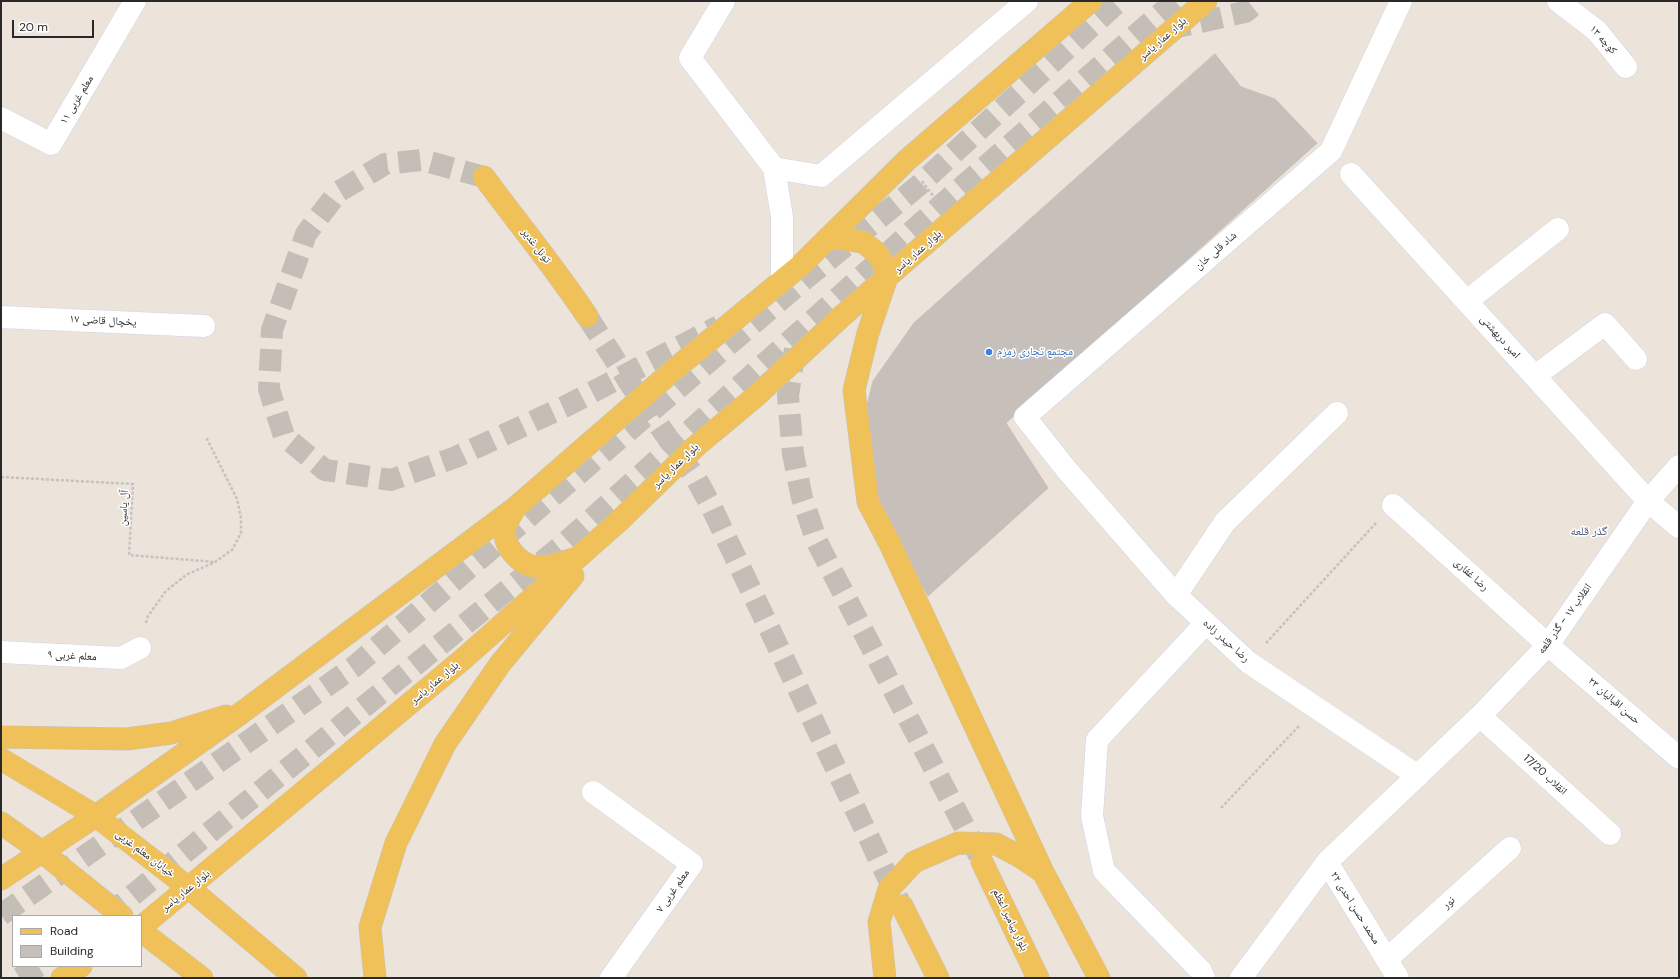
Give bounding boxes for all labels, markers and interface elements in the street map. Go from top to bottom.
scale bar [14,12,96,38]
street label: بلوار عمار یاسر [1136,15,1190,63]
text: 20 m [19,19,48,35]
street label: کوچه ۱۳ [1587,23,1619,57]
street label: معلم غربی ۱۱ [57,73,97,127]
street label: تونل غدیر [518,226,554,266]
street label: بلوار عمار یاسر [891,228,945,276]
street label: شاد قلی خان [1192,229,1240,273]
street label: ۱۷ یخچال قاضی [69,313,137,329]
street label: امیر دربهشتی [1477,313,1523,361]
place label: مجتمع تجاری زمزم [997,345,1073,359]
marker: مجتمع تجاری زمزم [984,347,994,357]
street label: بلوار عمار یاسر [650,441,702,491]
street label: آل یاسین [116,490,132,526]
district label: گذر قلعه [1571,525,1607,539]
street label: رضا غفاری [1451,556,1491,594]
street label: انقلاب ۱۷ - گذر قلعه [1535,581,1595,657]
street label: رضا حیدر زاده [1200,617,1252,665]
street label: معلم غربی ۹ [47,648,97,664]
street label: بلوار عمار یاسر [408,659,462,707]
street label: ۲۳ حسن اقبالیان [1585,675,1643,727]
street label: انقلاب 17/20 [1520,752,1570,798]
street label: خیابان معلم غربی [113,828,177,880]
street label: بلوار عمار یاسر [159,867,213,915]
street label: معلم غربی ۷ [653,867,693,915]
street label: ۲۲ محمد حسن احدی [1327,869,1383,947]
street label: بلوار پیامبر اعظم [989,887,1031,953]
street label: نور [1440,894,1458,912]
legend [12,915,142,967]
text: Road [50,923,78,939]
text: Building [50,943,94,959]

